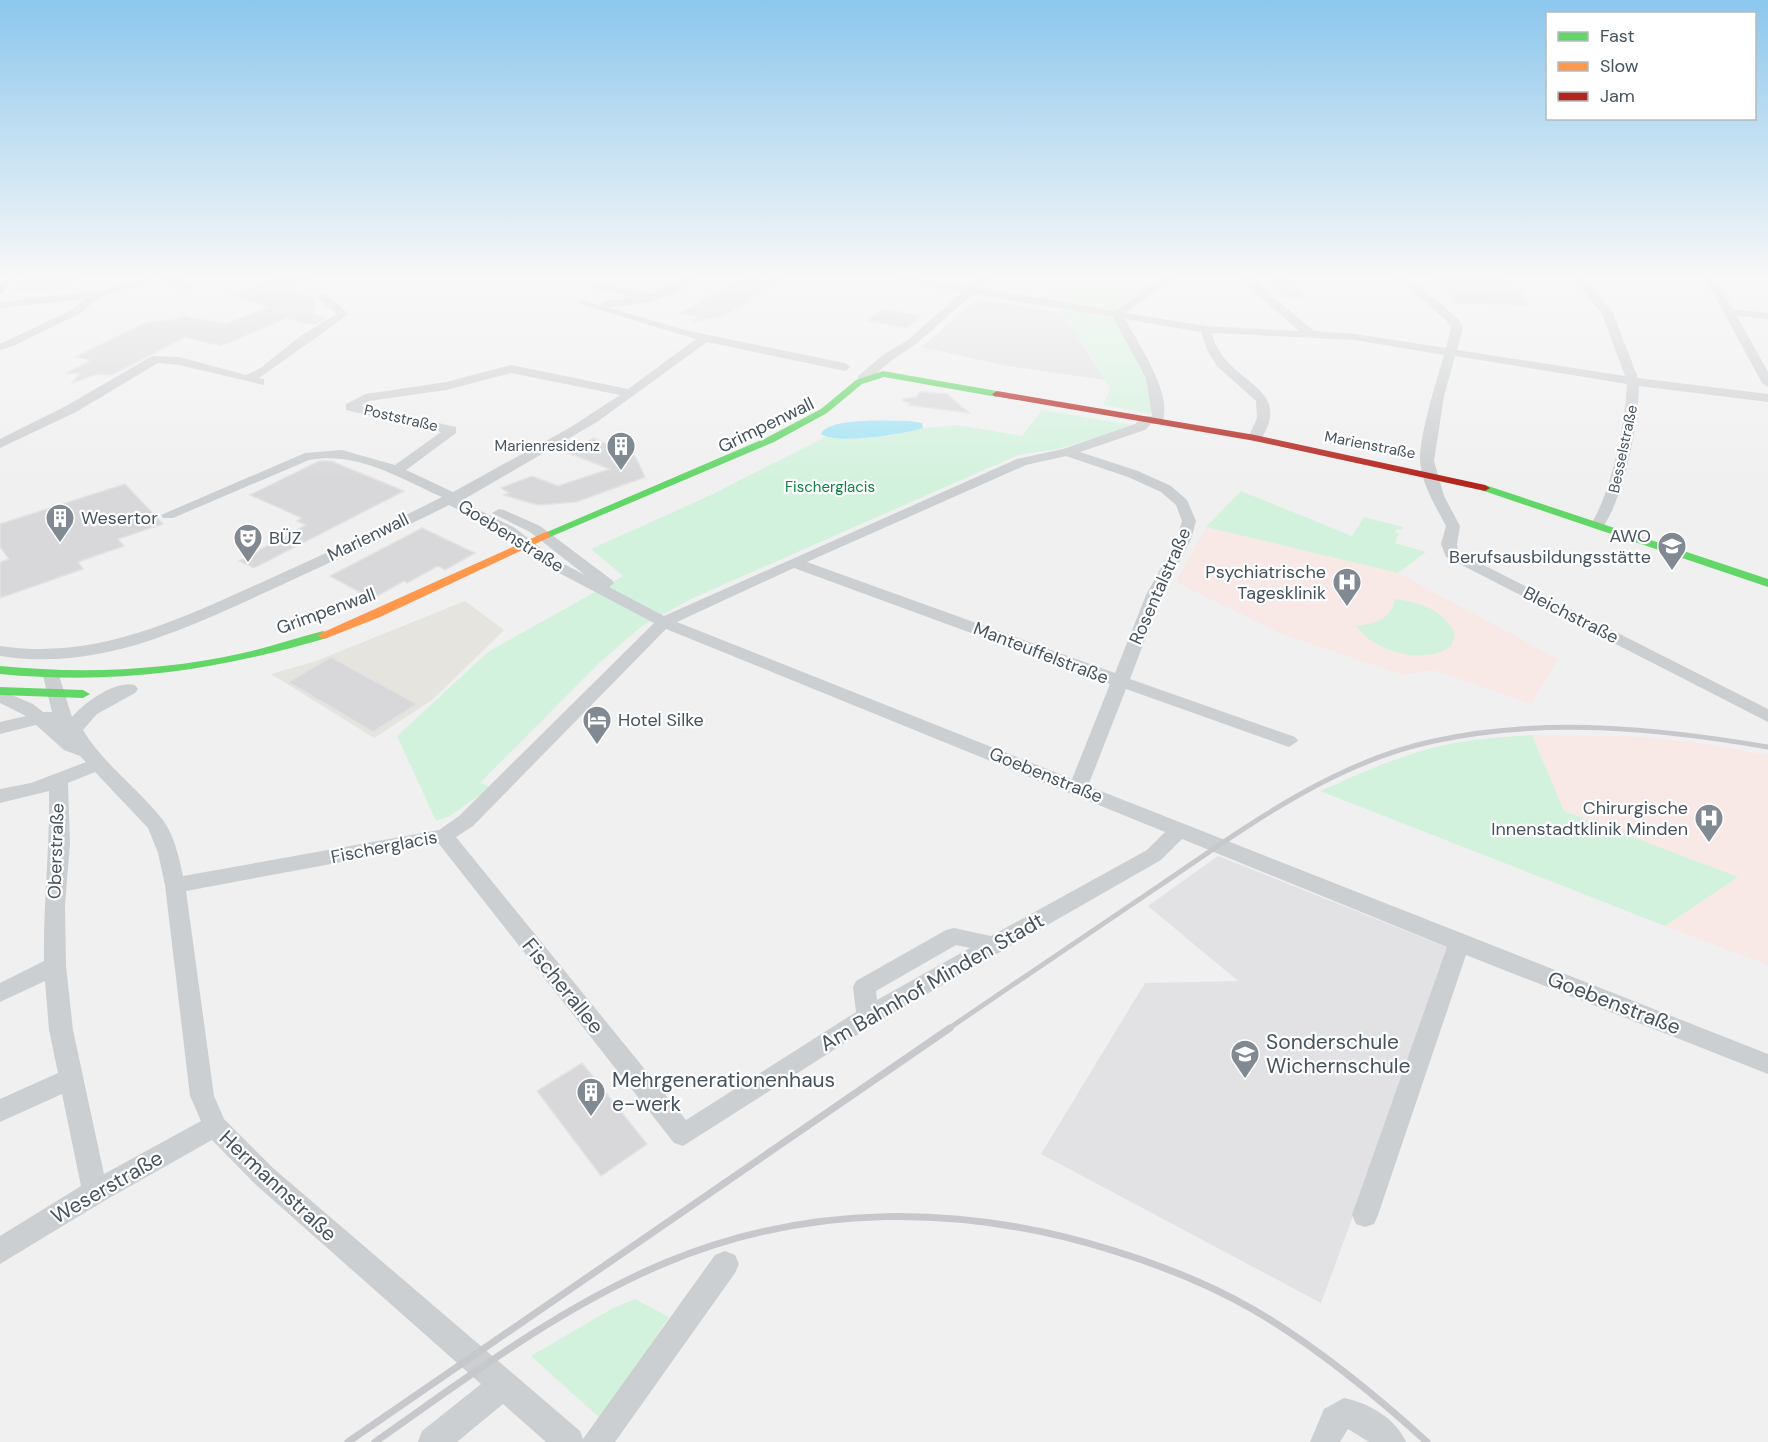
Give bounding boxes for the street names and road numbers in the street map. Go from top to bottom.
street label: Grimpenwall [714,391,818,459]
street label: Poststraße [362,400,440,436]
street label: Besselstraße [1604,403,1642,495]
street label: Marienstraße [1323,426,1417,464]
street label: Goebenstraße [454,494,568,578]
street label: Marienwall [323,507,413,567]
street label: Rosentalstraße [1124,524,1196,648]
street label: Bleichstraße [1519,581,1623,649]
street label: Grimpenwall [273,582,379,640]
street label: Manteuffelstraße [970,616,1112,690]
street label: Goebenstraße [986,741,1106,809]
street label: Oberstraße [42,803,70,899]
street label: Fischerglacis [329,825,439,869]
street label: Am Bahnhof Minden Stadt [815,906,1049,1058]
street label: Fischerallee [516,932,610,1040]
street label: Goebenstraße [1543,965,1685,1041]
street label: Hermannstraße [213,1124,343,1248]
street label: Weserstraße [46,1144,168,1230]

